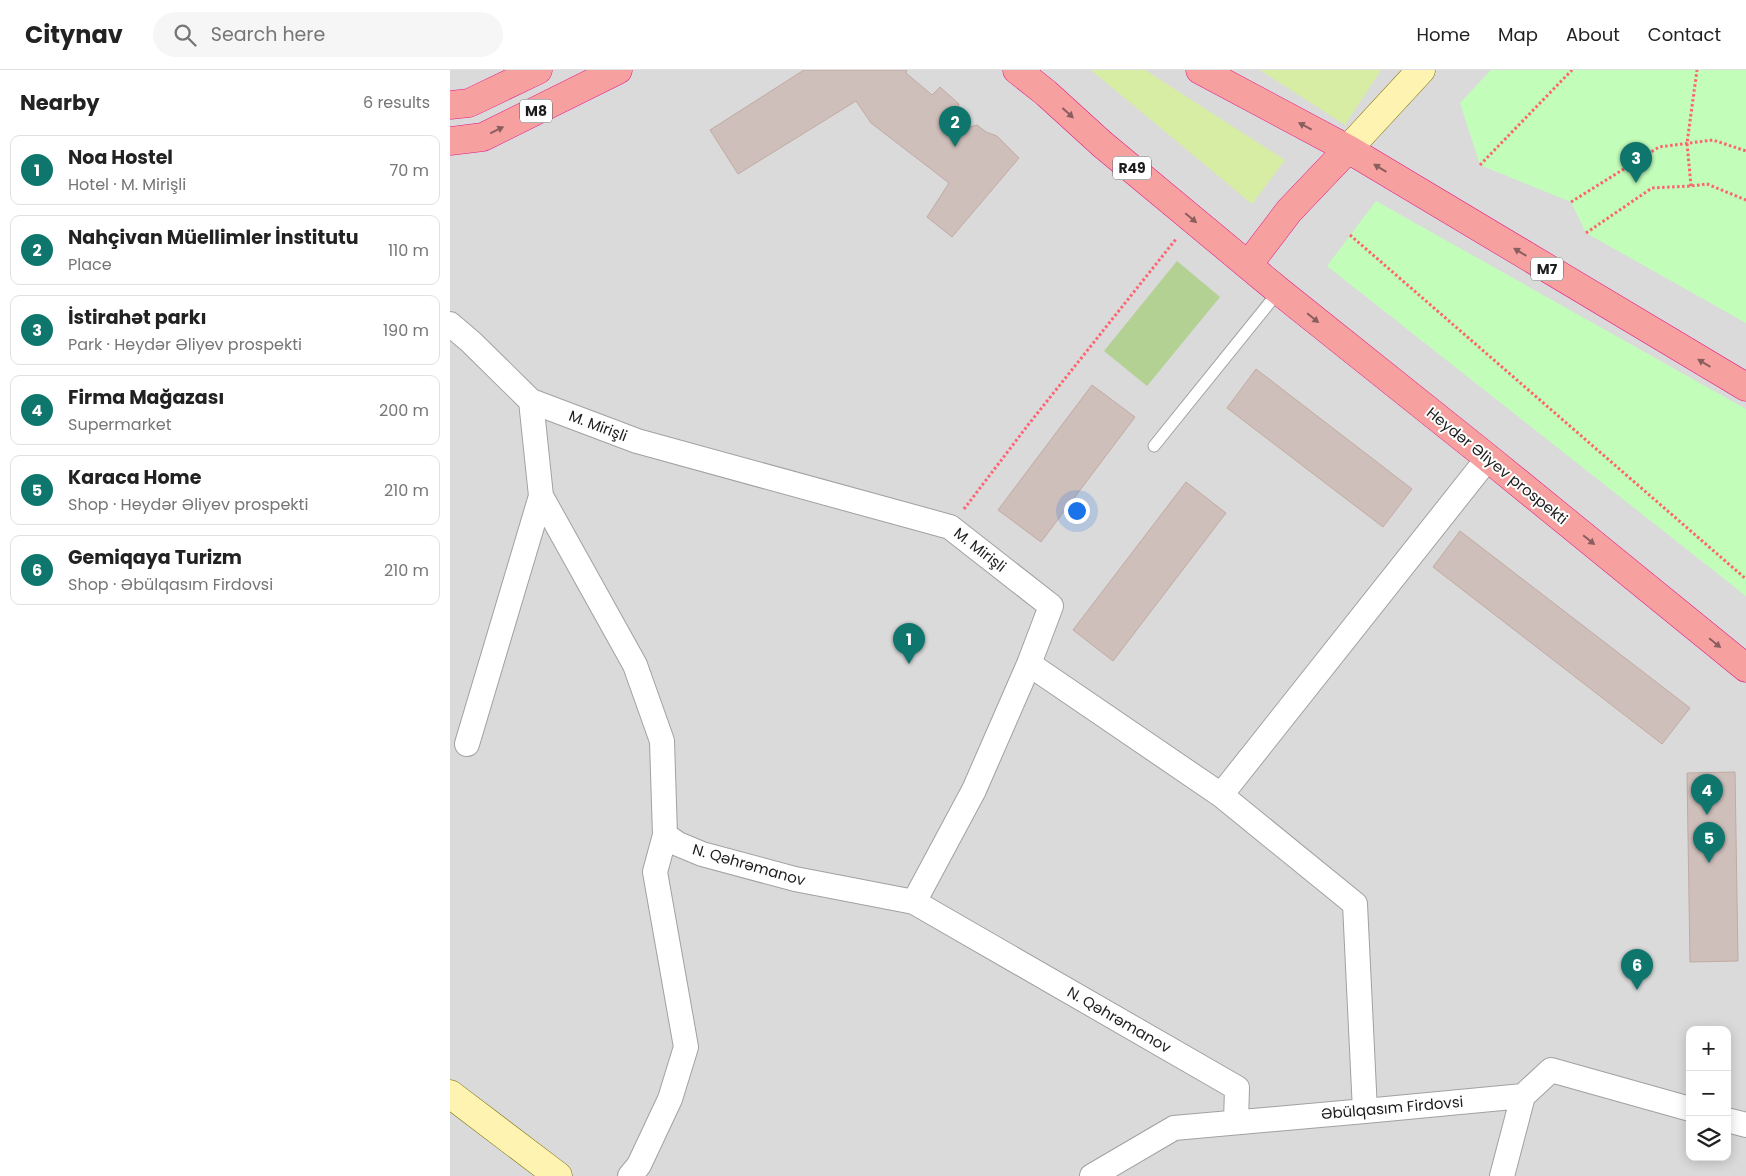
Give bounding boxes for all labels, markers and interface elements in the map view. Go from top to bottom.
search box [153,12,503,57]
text: Citynav [25,18,123,51]
icon: search [171,21,199,49]
text: Search here [211,21,325,48]
text: Home [1416,22,1470,47]
text: Map [1498,22,1538,47]
text: About [1566,22,1620,47]
text: Contact [1648,22,1721,47]
text: Nearby [20,88,100,117]
text: 6 results [363,91,430,114]
road number: M8 [520,99,552,122]
pin: 2 [939,106,971,147]
one-way arrow [1061,107,1073,119]
one-way arrow [1298,122,1313,130]
one-way arrow [490,126,504,134]
pin: 3 [1620,142,1652,183]
text: Noa Hostel [68,144,173,171]
road number: R49 [1113,156,1151,180]
text: 1 [34,159,40,182]
text: 70 m [389,159,429,182]
one-way arrow [1374,164,1387,173]
text: Hotel · M. Mirişli [68,173,186,196]
one-way arrow [1185,213,1198,224]
text: Nahçivan Müellimler İnstitutu [68,224,358,251]
text: 2 [32,239,42,262]
text: 110 m [388,239,429,262]
one-way arrow [1513,248,1526,257]
text: Place [68,253,112,276]
road number: M7 [1531,258,1563,280]
text: İstirahət parkı [68,304,207,331]
one-way arrow [1306,312,1319,323]
text: 3 [32,319,42,342]
text: 190 m [383,319,429,342]
text: Park · Heydər Əliyev prospekti [68,333,302,356]
one-way arrow [1697,359,1710,368]
text: Firma Mağazası [68,384,224,411]
text: 4 [32,399,42,422]
text: 200 m [379,399,429,422]
street label: Heydər Əliyev prospekti [1422,402,1572,529]
street label: M. Mirişli [566,405,630,446]
text: Supermarket [68,413,172,436]
text: Karaca Home [68,464,201,491]
text: 5 [32,479,42,502]
text: 210 m [384,479,429,502]
text: Shop · Heydər Əliyev prospekti [68,493,308,516]
your location [1064,498,1090,524]
street label: M. Mirişli [950,523,1011,577]
one-way arrow [1582,535,1595,546]
text: Gemiqaya Turizm [68,544,242,571]
text: 6 [32,559,42,582]
text: 210 m [384,559,429,582]
text: Shop · Əbülqasım Firdovsi [68,573,273,596]
pin: 1 [893,623,925,664]
one-way arrow [1708,638,1721,649]
pin: 4 [1691,774,1723,815]
pin: 5 [1693,822,1725,863]
street label: N. Qəhrəmanov [690,838,809,891]
pin: 6 [1621,949,1653,990]
street label: N. Qəhrəmanov [1064,981,1175,1058]
map controls [1686,1026,1731,1161]
button: + [1686,1026,1731,1071]
button: − [1686,1071,1731,1116]
street label: Əbülqasım Firdovsi [1320,1091,1464,1124]
button: layers [1686,1116,1731,1161]

